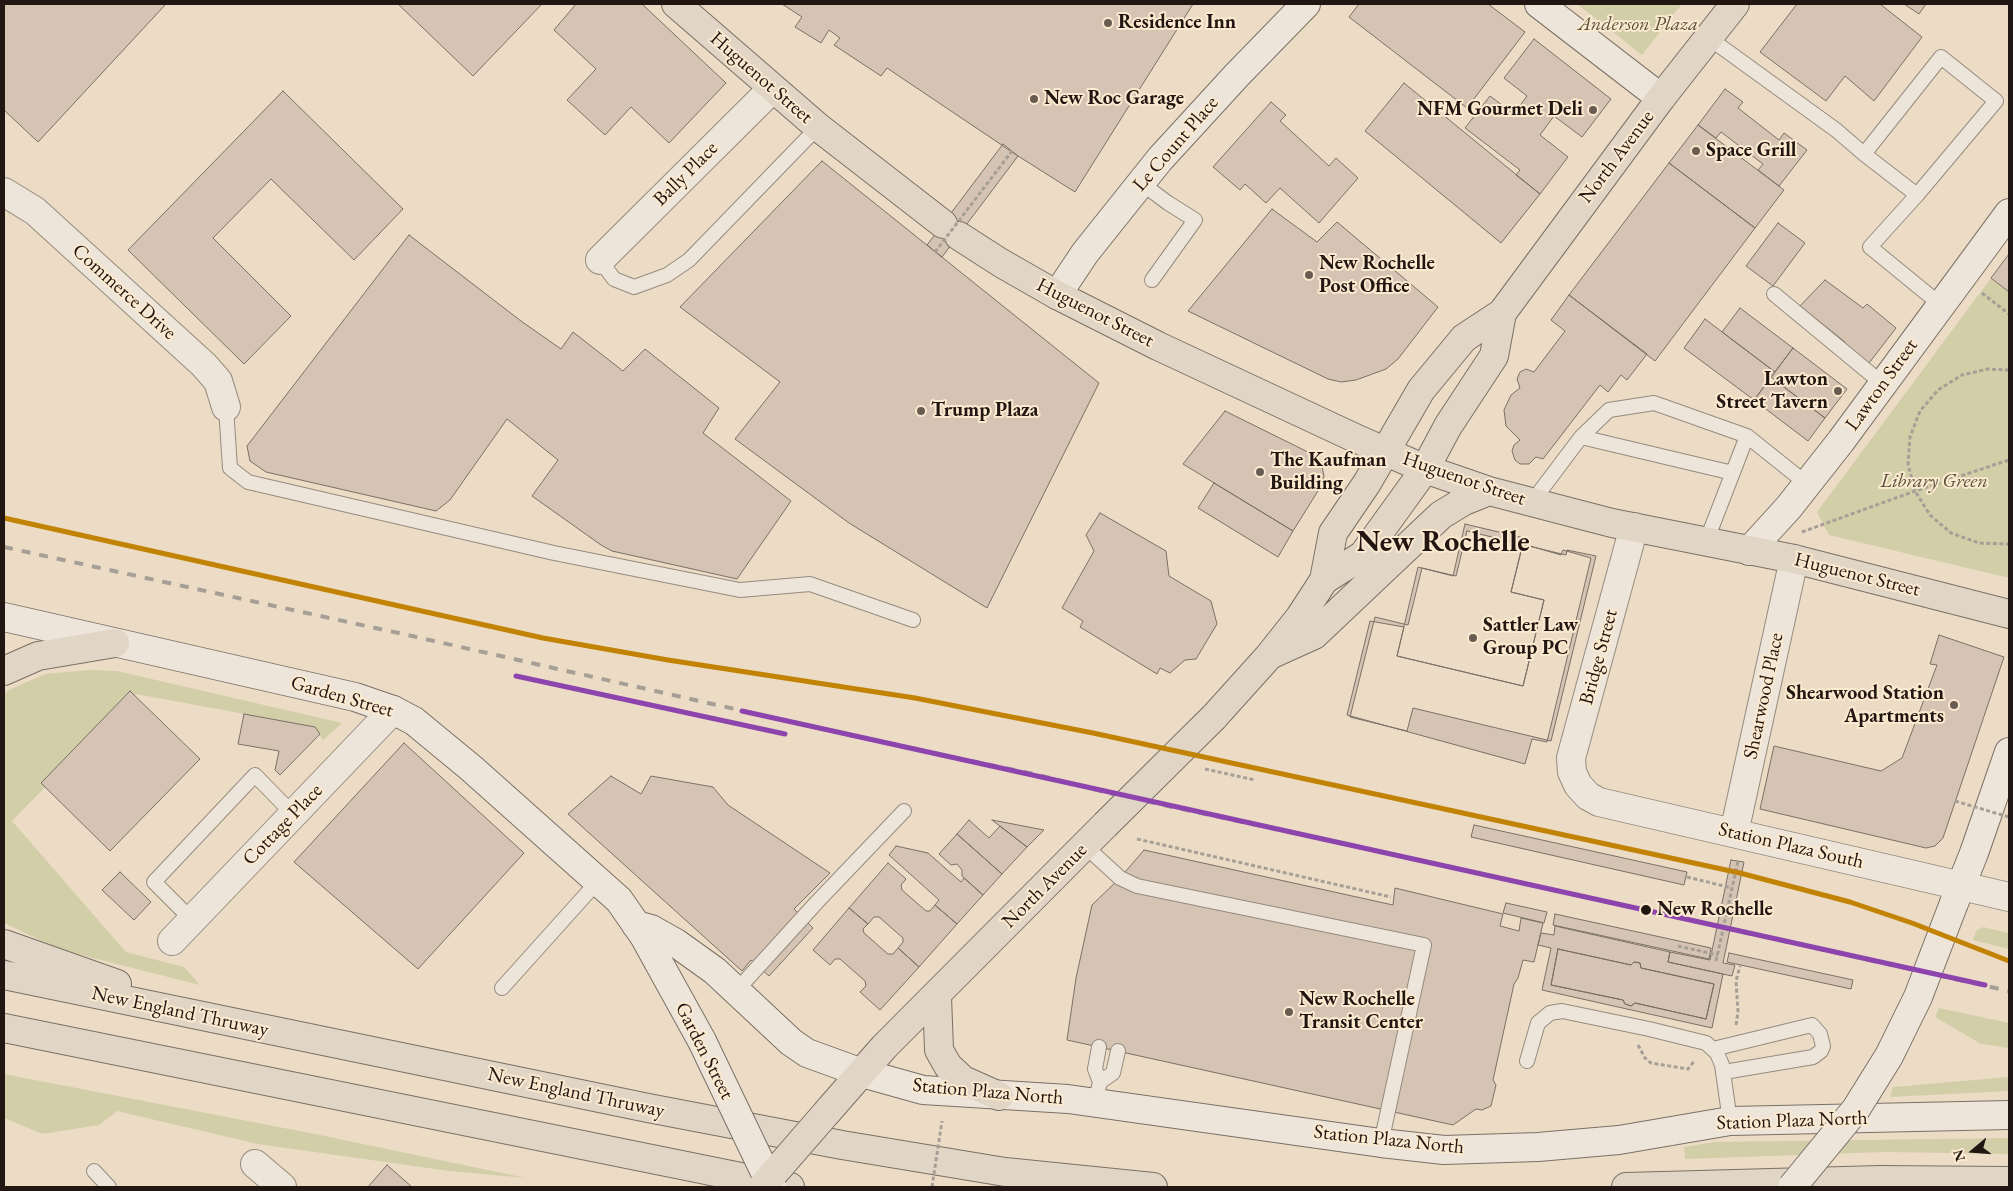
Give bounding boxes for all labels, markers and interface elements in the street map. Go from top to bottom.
place label: Residence Inn [1118,11,1236,35]
park label: Anderson Plaza [1578,13,1698,37]
marker: Residence Inn [1102,17,1114,29]
street label: Huguenot Street [705,27,817,129]
place label: New Roc Garage [1044,87,1184,111]
street label: Le Count Place [1128,91,1224,197]
marker: New Roc Garage [1028,93,1040,105]
place label: NFM Gourmet Deli [1417,98,1583,122]
marker: NFM Gourmet Deli [1587,104,1599,116]
street label: North Avenue [1574,106,1660,208]
street label: Bally Place [649,137,723,211]
place label: Space Grill [1706,139,1797,163]
marker: Space Grill [1690,145,1702,157]
street label: Commerce Drive [67,239,181,345]
place label: New Rochelle Post Office [1319,252,1435,299]
marker: New Rochelle Post Office [1303,269,1315,281]
street label: Huguenot Street [1032,273,1158,353]
street label: Lawton Street [1841,334,1923,436]
place label: Lawton Street Tavern [1716,368,1828,415]
marker: Lawton Street Tavern [1832,385,1844,397]
place label: Trump Plaza [931,399,1039,423]
marker: Trump Plaza [915,405,927,417]
street label: Huguenot Street [1399,447,1529,511]
place label: The Kaufman Building [1270,449,1387,496]
marker: The Kaufman Building [1254,466,1266,478]
park label: Library Green [1880,470,1988,494]
district label: New Rochelle [1356,525,1530,561]
street label: Huguenot Street [1792,548,1922,602]
street label: Bridge Street [1575,607,1623,707]
place label: Sattler Law Group PC [1483,614,1578,661]
street label: Shearwood Place [1739,631,1789,761]
marker: Sattler Law Group PC [1467,632,1479,644]
street label: Garden Street [288,671,396,723]
place label: Shearwood Station Apartments [1786,682,1944,729]
marker: Shearwood Station Apartments [1948,699,1960,711]
street label: Cottage Place [238,779,328,871]
street label: Station Plaza South [1716,818,1866,874]
street label: North Avenue [997,838,1093,934]
place label: New Rochelle [1657,898,1773,922]
marker: New Rochelle [1639,903,1653,917]
street label: New England Thruway [89,982,271,1042]
place label: New Rochelle Transit Center [1299,988,1423,1035]
street label: Garden Street [669,998,739,1104]
marker: New Rochelle Transit Center [1283,1006,1295,1018]
street label: New England Thruway [485,1063,667,1123]
street label: Station Plaza North [912,1073,1064,1111]
street label: Station Plaza North [1716,1106,1868,1136]
street label: Station Plaza North [1313,1120,1465,1160]
north arrow [1948,1126,1998,1176]
text: N [1948,1147,1969,1164]

